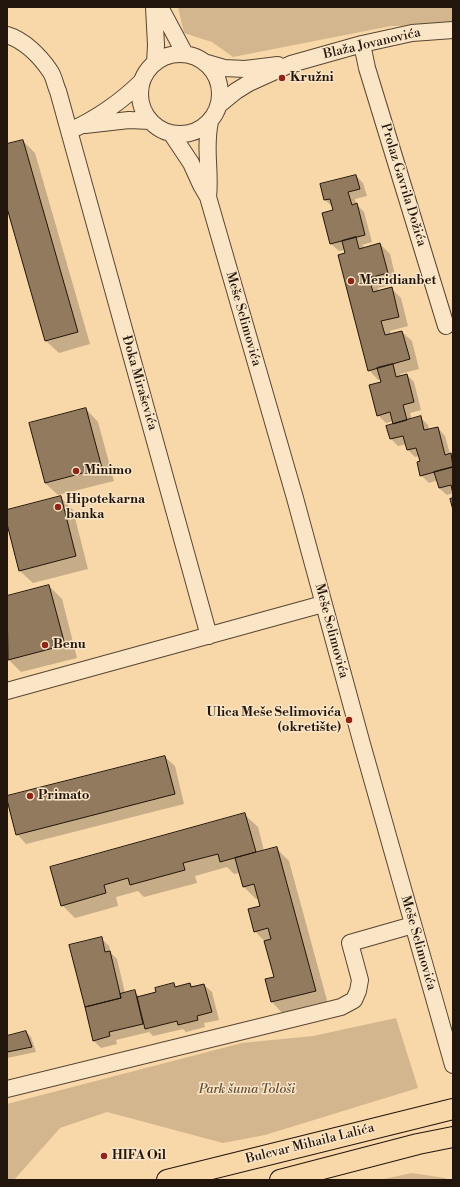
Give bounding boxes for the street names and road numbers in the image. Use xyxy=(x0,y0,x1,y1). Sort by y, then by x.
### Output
street label: Blaža Jovanovića xyxy=(322,25,422,63)
street label: Prolaz Gavrila Dožića xyxy=(377,122,429,248)
street label: Meše Selimovića xyxy=(222,270,264,368)
street label: Đoka Miraševića xyxy=(118,334,160,432)
street label: Meše Selimovića xyxy=(311,582,351,680)
street label: Meše Selimovića xyxy=(397,894,439,992)
street label: Bulevar Mihaila Lalića xyxy=(244,1120,376,1168)

